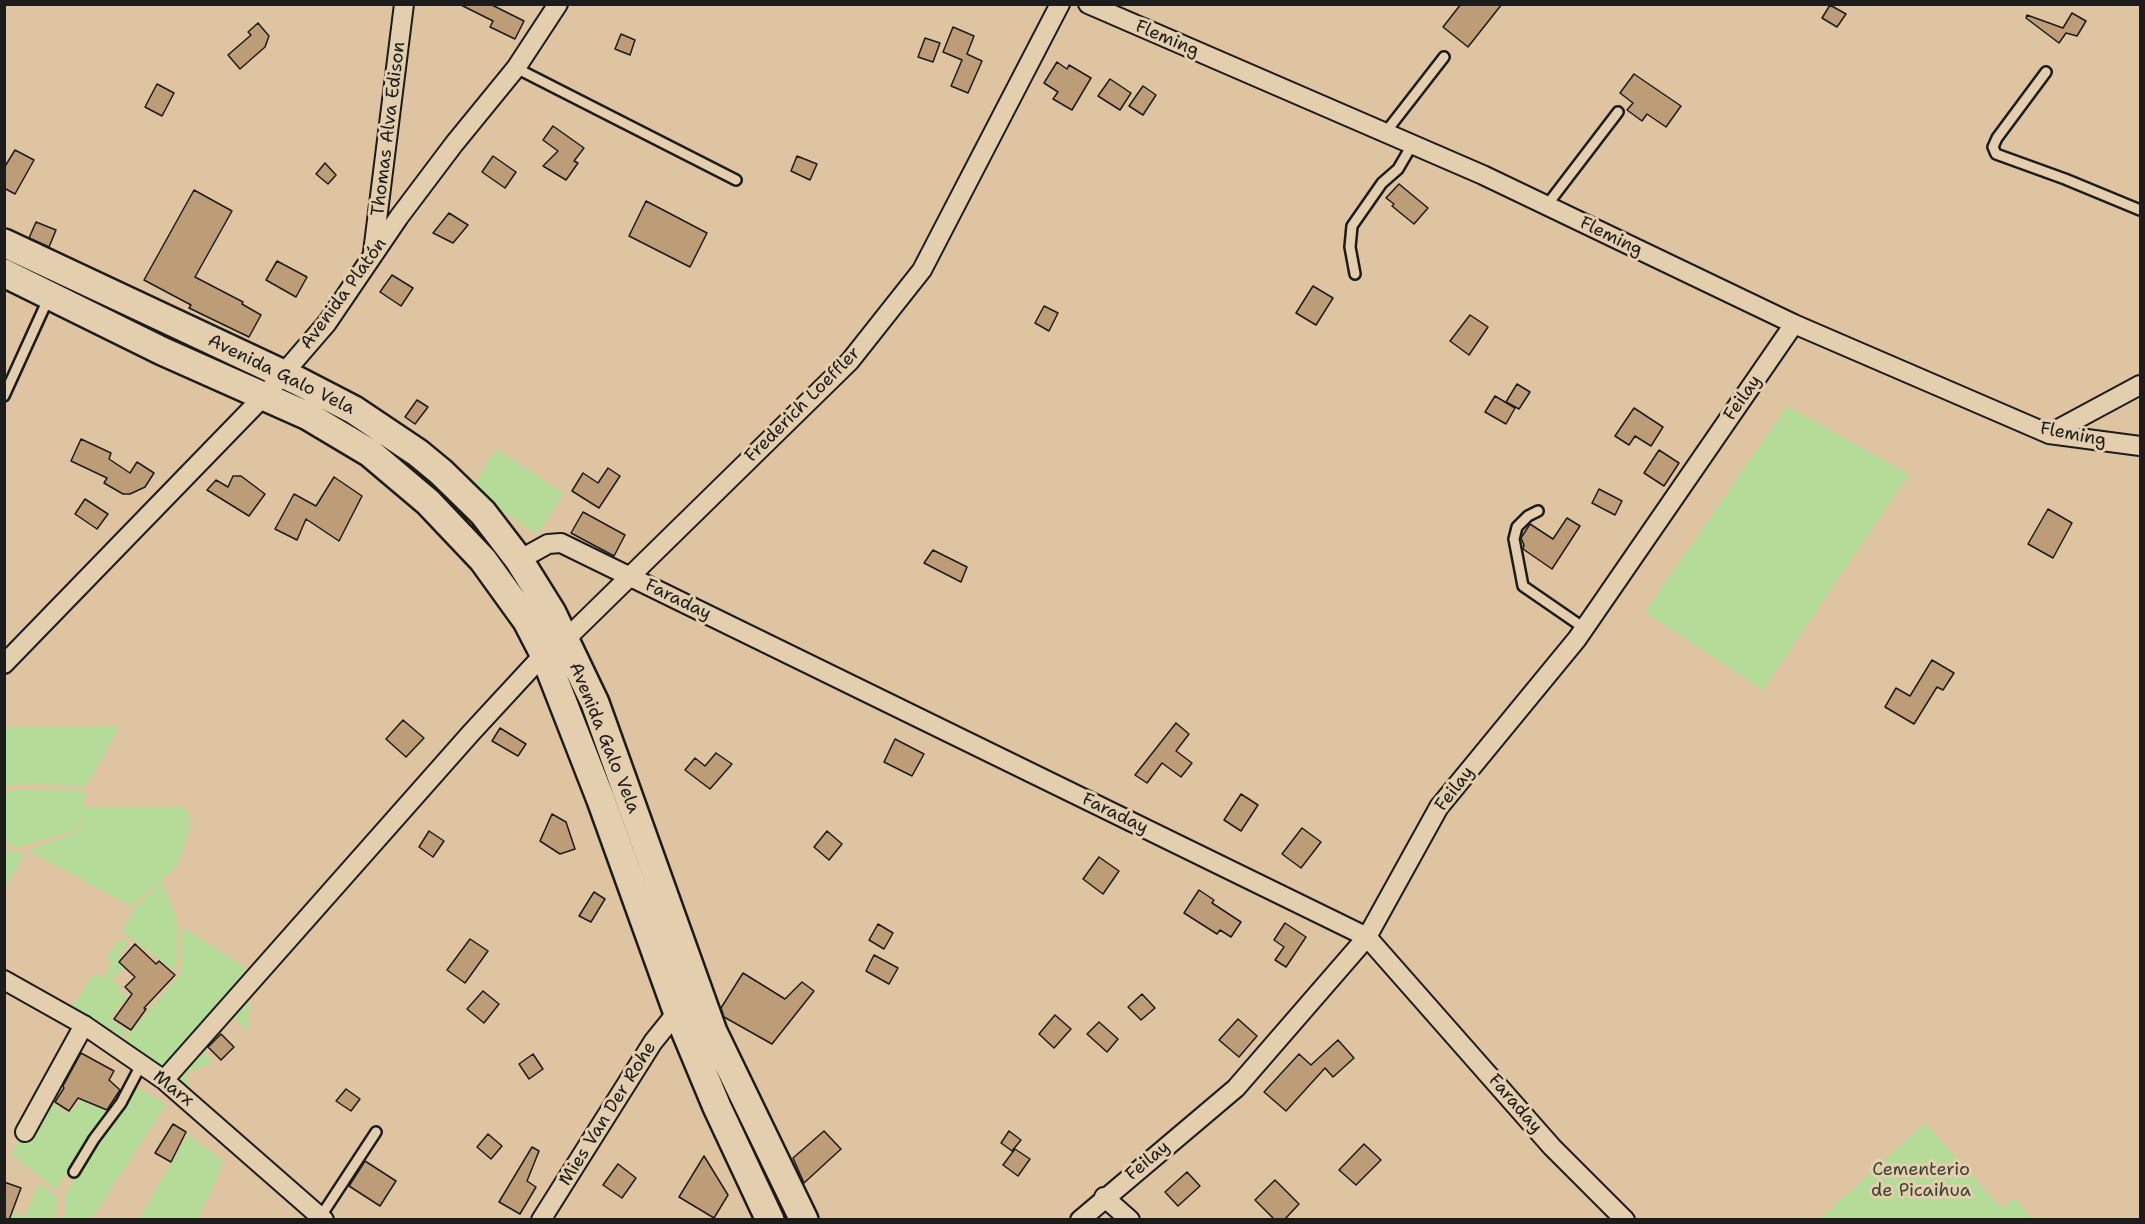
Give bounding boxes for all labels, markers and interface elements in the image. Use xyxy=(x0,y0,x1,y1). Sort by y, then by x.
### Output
street label: Fleming xyxy=(1132,16,1202,62)
street label: Thomas Alva Edison xyxy=(368,40,410,218)
street label: Fleming xyxy=(1576,213,1646,261)
street label: Avenida Platón xyxy=(296,234,392,354)
street label: Avenida Galo Vela xyxy=(204,330,358,420)
street label: Frederich Loeffler xyxy=(741,343,865,467)
street label: Feilay xyxy=(1720,371,1766,425)
street label: Fleming xyxy=(2038,418,2108,452)
street label: Faraday xyxy=(641,575,715,625)
street label: Avenida Galo Vela xyxy=(564,659,644,817)
street label: Feilay xyxy=(1431,762,1479,816)
street label: Faraday xyxy=(1078,789,1152,839)
street label: Mies Van Der Rohe xyxy=(555,1038,661,1190)
street label: Marx xyxy=(148,1066,198,1112)
street label: Faraday xyxy=(1484,1070,1546,1138)
street label: Feilay xyxy=(1122,1136,1174,1186)
park label: Cementerio de Picaihua xyxy=(1871,1159,1971,1202)

